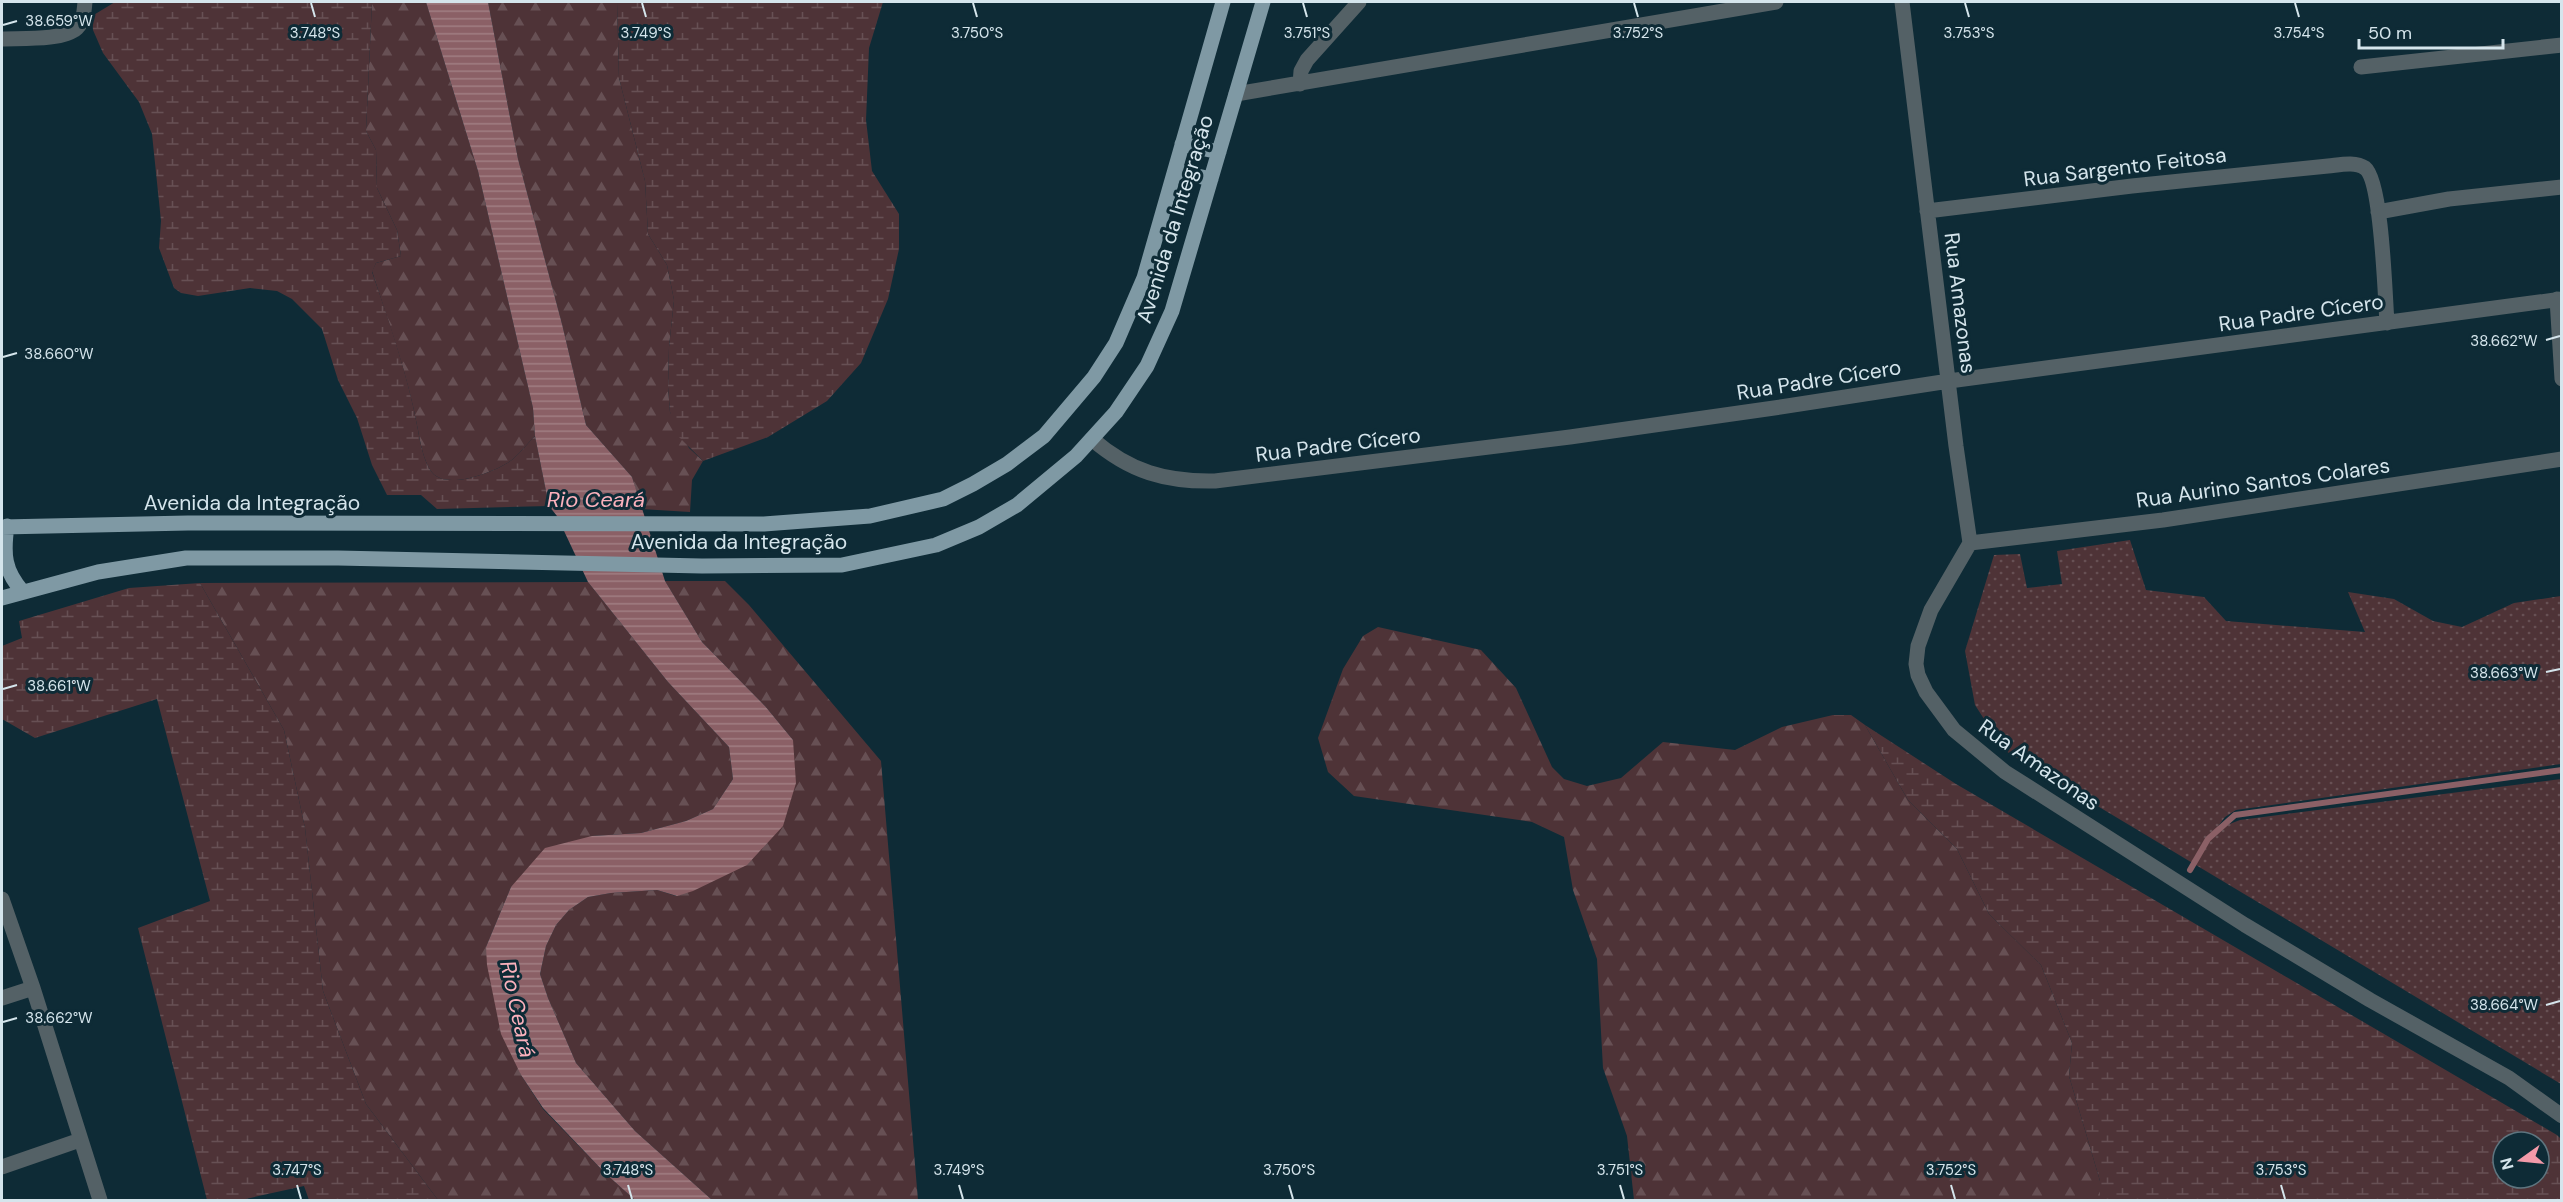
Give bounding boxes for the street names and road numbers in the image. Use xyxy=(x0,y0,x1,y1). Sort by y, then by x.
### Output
street label: Avenida da Integração xyxy=(1130,111,1220,327)
street label: Rua Sargento Feitosa xyxy=(2022,141,2228,193)
street label: Rua Amazonas xyxy=(1937,231,1983,375)
street label: Rua Padre Cícero xyxy=(2217,288,2385,338)
street label: Rua Padre Cícero xyxy=(1735,353,1903,407)
street label: Rua Padre Cícero xyxy=(1254,421,1422,469)
street label: Rua Aurino Santos Colares xyxy=(2134,451,2392,515)
street label: Avenida da Integração xyxy=(144,489,360,517)
street label: Avenida da Integração xyxy=(631,528,847,556)
street label: Rua Amazonas xyxy=(1973,713,2105,817)

